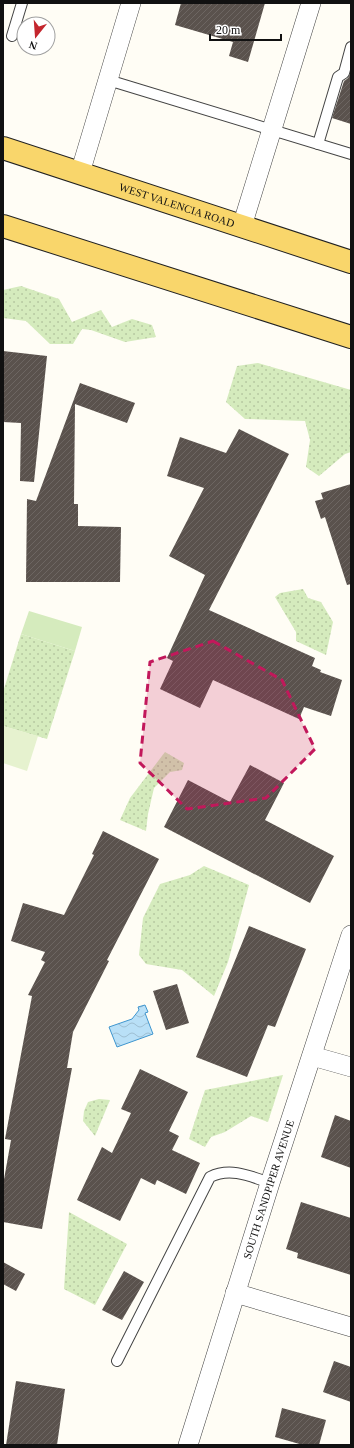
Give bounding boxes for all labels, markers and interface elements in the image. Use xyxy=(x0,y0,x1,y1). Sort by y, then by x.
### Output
north arrow xyxy=(16,16,56,56)
scale bar xyxy=(210,16,281,42)
text: 20 m xyxy=(216,23,241,37)
text: N xyxy=(27,39,39,52)
street label: WEST VALENCIA ROAD xyxy=(118,181,236,229)
street label: SOUTH SANDPIPER AVENUE xyxy=(241,1118,296,1260)

